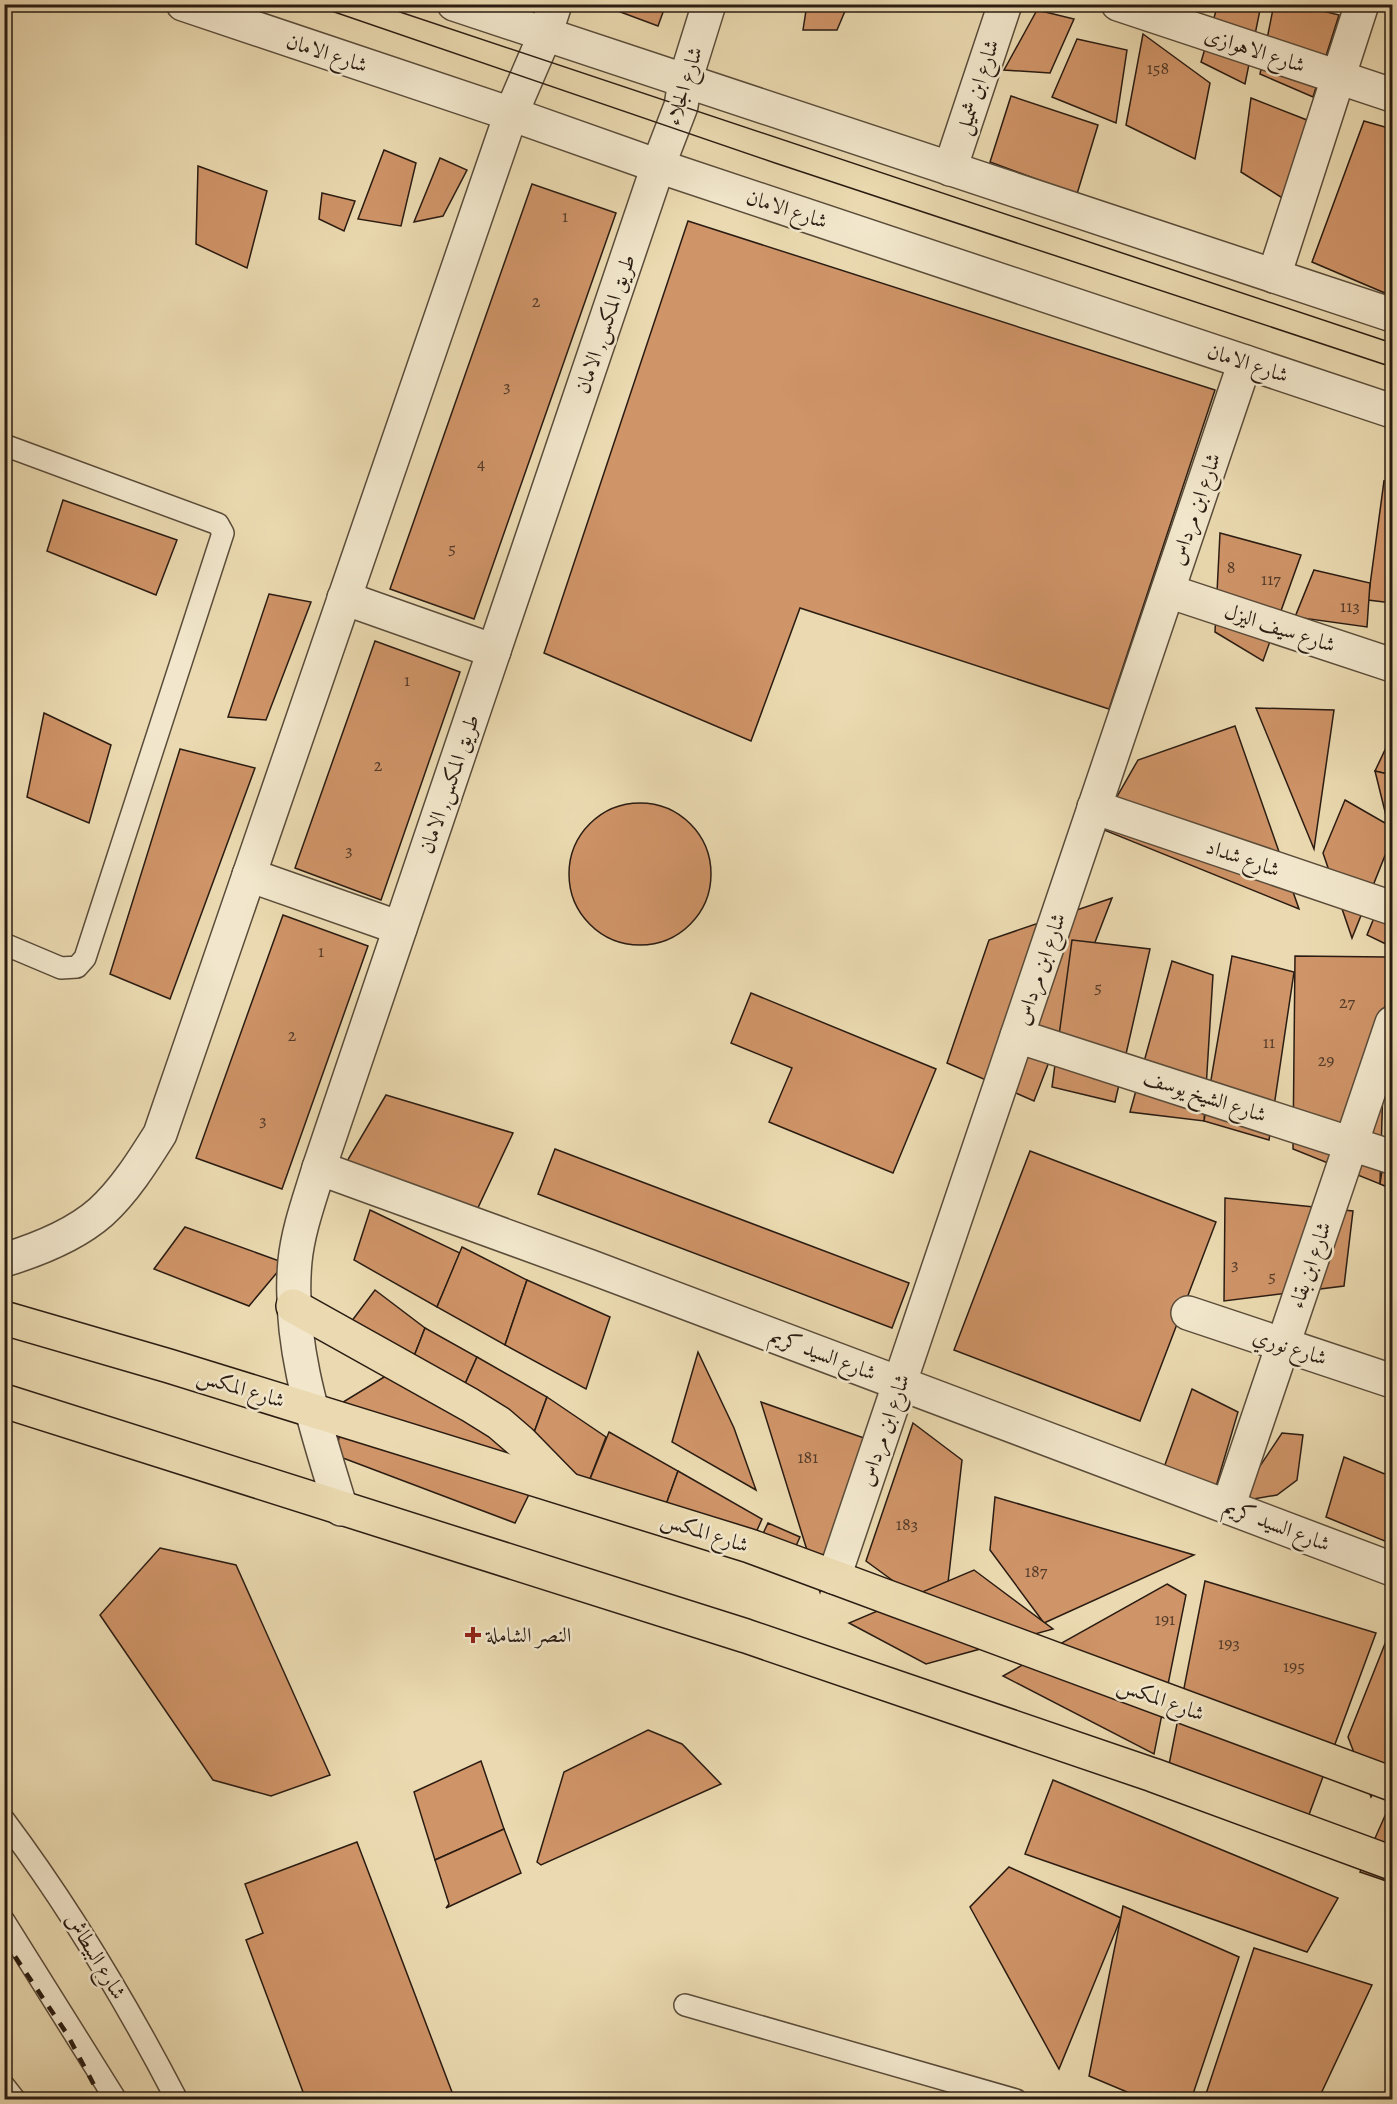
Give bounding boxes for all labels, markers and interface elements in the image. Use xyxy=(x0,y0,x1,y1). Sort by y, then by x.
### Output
street label: شارع الاهوازى xyxy=(1200,21,1309,83)
street label: شارع الامان xyxy=(282,27,371,83)
street label: شارع ابن شميل xyxy=(948,36,1009,139)
street label: شارع الجلاء xyxy=(659,43,713,130)
house number: 158 xyxy=(1147,56,1169,80)
street label: شارع الامان xyxy=(742,183,831,239)
house number: 1 xyxy=(562,204,568,228)
street label: طريق المكس, الامان xyxy=(568,251,642,397)
house number: 2 xyxy=(532,289,541,313)
street label: شارع الامان xyxy=(1203,337,1292,393)
house number: 3 xyxy=(503,374,511,398)
street label: شارع ابن مرداس xyxy=(1163,449,1231,570)
house number: 4 xyxy=(477,451,485,475)
house number: 5 xyxy=(448,536,456,560)
house number: 8 xyxy=(1227,555,1235,579)
house number: 117 xyxy=(1261,567,1281,591)
house number: 113 xyxy=(1340,594,1360,618)
street label: شارع سيف اليزل xyxy=(1220,597,1339,663)
house number: 1 xyxy=(404,668,410,692)
street label: طريق المكس, الامان xyxy=(412,711,486,857)
house number: 2 xyxy=(374,753,383,777)
street label: شارع شداد xyxy=(1201,832,1284,887)
house number: 3 xyxy=(345,838,353,862)
street label: شارع ابن مرداس xyxy=(1008,909,1076,1030)
house number: 1 xyxy=(318,939,324,963)
house number: 5 xyxy=(1094,975,1102,999)
house number: 27 xyxy=(1339,990,1355,1014)
house number: 2 xyxy=(288,1023,297,1047)
house number: 11 xyxy=(1263,1030,1275,1054)
house number: 29 xyxy=(1318,1048,1334,1072)
street label: شارع الشيخ يوسف xyxy=(1138,1063,1270,1134)
house number: 3 xyxy=(259,1108,267,1132)
street label: شارع ابن بقاء xyxy=(1282,1218,1342,1313)
house number: 3 xyxy=(1231,1252,1239,1276)
house number: 5 xyxy=(1268,1264,1276,1288)
street label: شارع السيد كريم xyxy=(764,1321,880,1391)
street label: شارع نوري xyxy=(1248,1322,1331,1376)
street label: شارع المكس xyxy=(192,1361,288,1418)
street label: شارع ابن مرداس xyxy=(852,1370,920,1491)
house number: 181 xyxy=(797,1445,819,1469)
street label: شارع السيد كريم xyxy=(1218,1492,1334,1562)
street label: شارع المكس xyxy=(656,1505,752,1563)
house number: 183 xyxy=(896,1512,918,1536)
house number: 187 xyxy=(1025,1559,1048,1583)
house number: 191 xyxy=(1155,1607,1175,1631)
place label: النصر الشاملة xyxy=(485,1621,571,1649)
marker: النصر الشاملة xyxy=(464,1626,482,1644)
house number: 193 xyxy=(1218,1631,1240,1655)
house number: 195 xyxy=(1283,1654,1305,1678)
street label: شارع المكس xyxy=(1112,1670,1208,1731)
street label: شارع البيطاش xyxy=(56,1908,133,2007)

